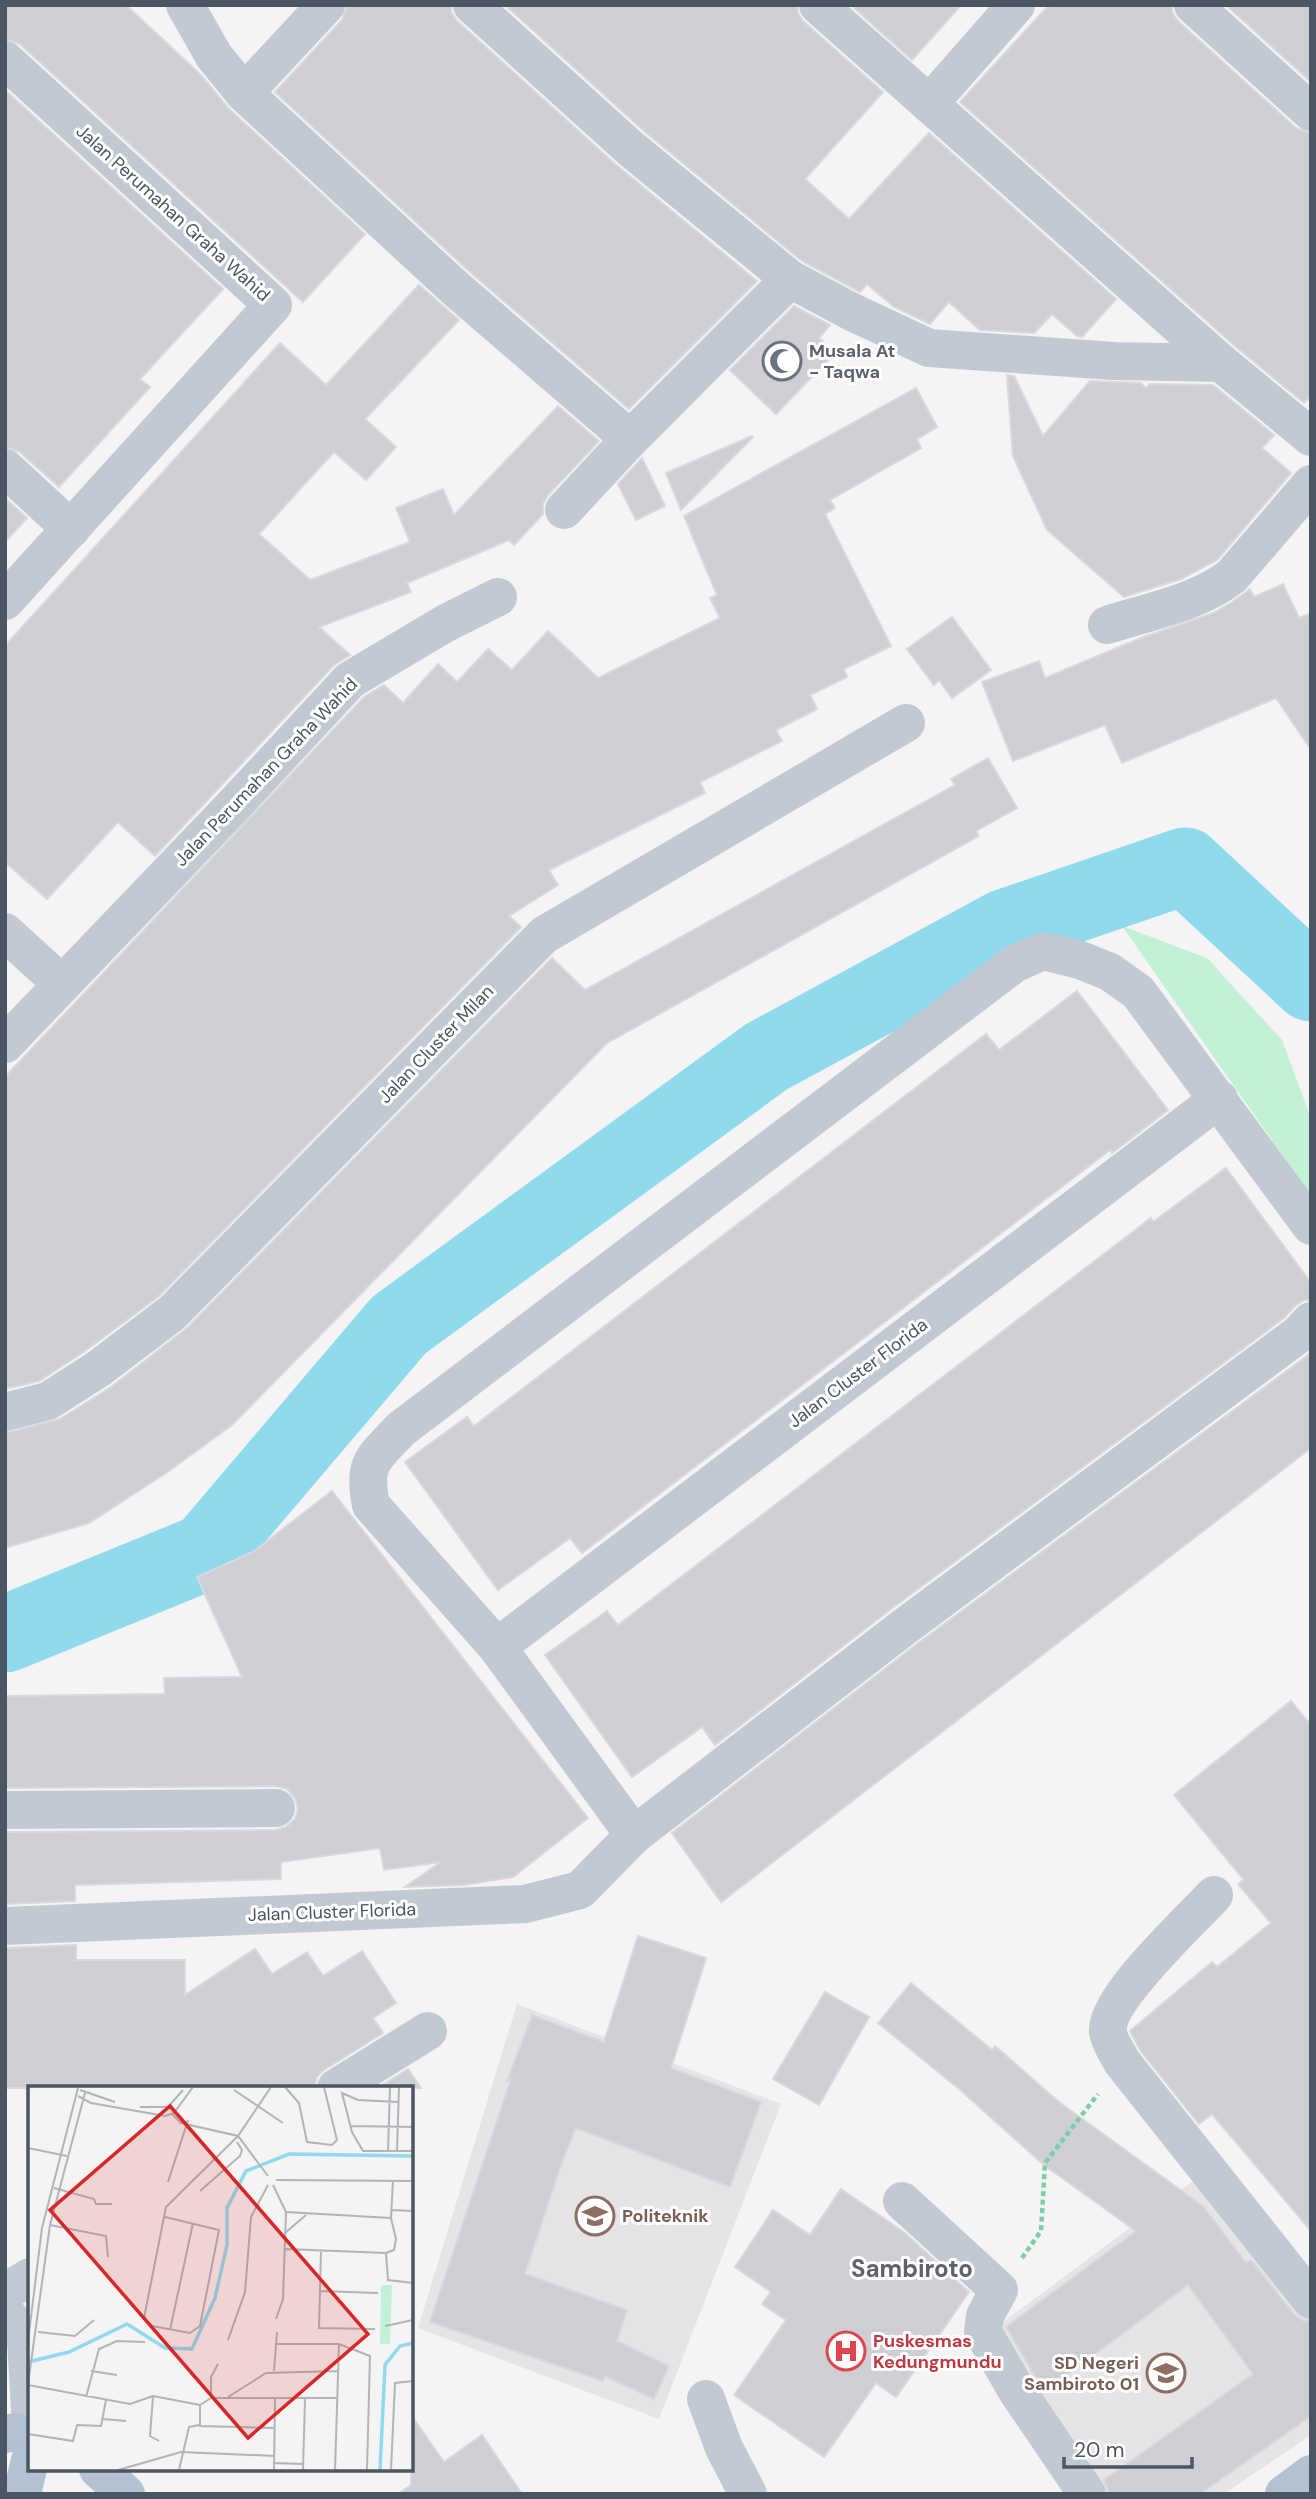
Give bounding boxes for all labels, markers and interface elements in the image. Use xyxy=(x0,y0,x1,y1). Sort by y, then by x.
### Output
street label: Jalan Perumahan Graha Wahid xyxy=(71,119,275,307)
place label: Musala At - Taqwa xyxy=(809,339,895,384)
mosque icon: Musala At - Taqwa xyxy=(761,340,803,382)
street label: Jalan Perumahan Graha Wahid xyxy=(169,673,363,871)
street label: Jalan Cluster Milan xyxy=(373,980,499,1108)
street label: Jalan Cluster Florida xyxy=(784,1313,932,1433)
street label: Jalan Cluster Florida xyxy=(247,1897,417,1927)
inset map xyxy=(28,2086,413,2471)
school or university icon: Politeknik xyxy=(574,2195,616,2237)
place label: Politeknik xyxy=(622,2204,709,2228)
district label: Sambiroto xyxy=(851,2253,973,2284)
place label: Puskesmas Kedungmundu xyxy=(873,2329,1002,2374)
hospital icon: Puskesmas Kedungmundu xyxy=(825,2330,867,2372)
place label: SD Negeri Sambiroto 01 xyxy=(1024,2351,1139,2396)
school or university icon: SD Negeri Sambiroto 01 xyxy=(1145,2352,1187,2394)
scale bar xyxy=(1064,2426,1192,2470)
text: 20 m xyxy=(1074,2436,1125,2464)

